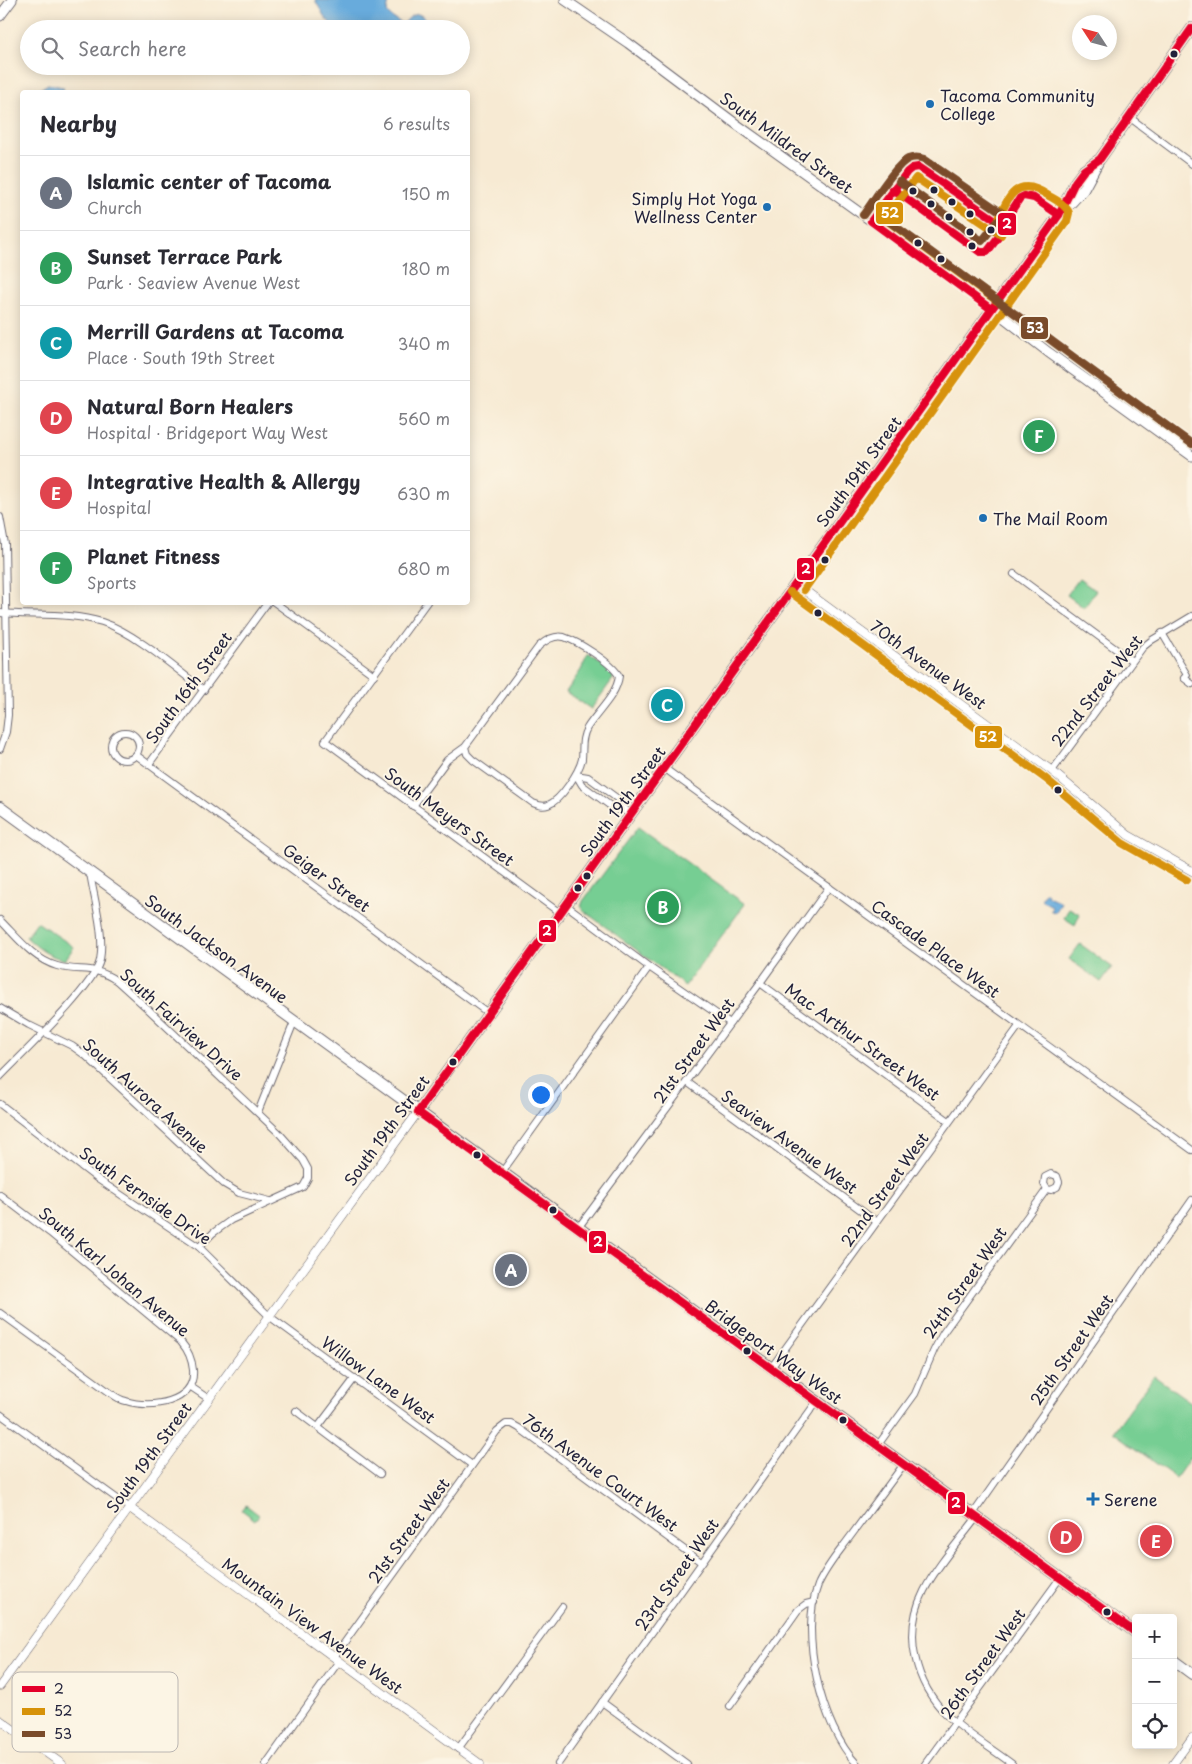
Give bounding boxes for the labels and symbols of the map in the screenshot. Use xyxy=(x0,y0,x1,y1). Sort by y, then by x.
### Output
north arrow xyxy=(1072,15,1117,60)
unlabelled marker xyxy=(1169,49,1179,59)
place label: Tacoma Community College xyxy=(940,83,1095,125)
street label: South Mildred Street xyxy=(716,86,859,199)
marker: Tacoma Community College xyxy=(924,98,936,110)
unlabelled marker xyxy=(929,185,939,195)
place label: Simply Hot Yoga Wellness Center xyxy=(631,186,758,228)
unlabelled marker xyxy=(908,186,918,196)
unlabelled marker xyxy=(947,197,957,207)
unlabelled marker xyxy=(926,199,936,209)
marker: Simply Hot Yoga Wellness Center xyxy=(761,201,773,213)
line badge: 52 xyxy=(875,201,904,225)
text: 52 xyxy=(881,202,899,223)
unlabelled marker xyxy=(965,209,975,219)
unlabelled marker xyxy=(944,212,954,222)
line badge: 2 xyxy=(997,212,1017,236)
text: 2 xyxy=(1002,213,1012,234)
unlabelled marker xyxy=(986,225,996,235)
unlabelled marker xyxy=(965,227,975,237)
unlabelled marker xyxy=(913,238,923,248)
unlabelled marker xyxy=(967,241,977,251)
unlabelled marker xyxy=(936,254,946,264)
line badge: 53 xyxy=(1020,316,1049,340)
text: 53 xyxy=(1026,317,1044,338)
street label: South 19th Street xyxy=(810,411,906,531)
pin: F xyxy=(1023,417,1055,455)
place label: The Mail Room xyxy=(993,506,1108,530)
marker: The Mail Room xyxy=(977,512,989,524)
unlabelled marker xyxy=(820,555,830,565)
line badge: 2 xyxy=(796,557,815,581)
text: 2 xyxy=(801,558,811,579)
unlabelled marker xyxy=(813,608,823,618)
street label: 70th Avenue West xyxy=(866,614,992,714)
street label: South 16th Street xyxy=(139,626,237,748)
street label: 22nd Street West xyxy=(1045,629,1147,751)
pin: C xyxy=(651,686,683,724)
line badge: 52 xyxy=(974,725,1003,749)
text: 52 xyxy=(979,726,997,747)
street label: South 19th Street xyxy=(574,741,670,861)
street label: South Meyers Street xyxy=(380,761,520,872)
unlabelled marker xyxy=(1053,785,1063,795)
street label: Geiger Street xyxy=(278,837,376,917)
unlabelled marker xyxy=(582,871,592,881)
unlabelled marker xyxy=(573,883,583,893)
street label: South Jackson Avenue xyxy=(141,888,294,1008)
pin: B xyxy=(647,888,679,926)
street label: Cascade Place West xyxy=(867,893,1005,1003)
line badge: 2 xyxy=(538,919,557,943)
text: 2 xyxy=(542,920,552,941)
street label: South Fairview Drive xyxy=(115,962,249,1086)
street label: Mac Arthur Street West xyxy=(781,977,945,1105)
street label: 21st Street West xyxy=(647,992,739,1108)
street label: South Aurora Avenue xyxy=(78,1032,214,1158)
unlabelled marker xyxy=(448,1057,458,1067)
street label: South 19th Street xyxy=(338,1070,434,1190)
your location xyxy=(528,1082,554,1108)
street label: Seaview Avenue West xyxy=(717,1083,863,1199)
street label: 22nd Street West xyxy=(834,1127,934,1251)
street label: South Fernside Drive xyxy=(75,1140,217,1250)
unlabelled marker xyxy=(472,1150,482,1160)
street label: South Karl Johan Avenue xyxy=(34,1201,196,1342)
unlabelled marker xyxy=(548,1205,558,1215)
street label: 24th Street West xyxy=(917,1221,1011,1343)
line badge: 2 xyxy=(588,1230,607,1254)
text: 2 xyxy=(593,1231,603,1252)
pin: A xyxy=(495,1251,527,1289)
street label: 25th Street West xyxy=(1024,1289,1118,1409)
street label: Bridgeport Way West xyxy=(701,1293,847,1409)
street label: Willow Lane West xyxy=(317,1329,441,1429)
unlabelled marker xyxy=(742,1346,752,1356)
street label: South 19th Street xyxy=(100,1397,196,1517)
street label: 76th Avenue Court West xyxy=(518,1407,684,1537)
unlabelled marker xyxy=(838,1415,848,1425)
street label: 21st Street West xyxy=(362,1472,454,1588)
place label: Serene xyxy=(1104,1487,1158,1511)
line badge: 2 xyxy=(947,1491,966,1515)
text: 2 xyxy=(951,1492,961,1513)
marker: Serene xyxy=(1086,1492,1100,1506)
street label: 23rd Street West xyxy=(628,1513,724,1635)
pin: D xyxy=(1050,1518,1082,1556)
pin: E xyxy=(1140,1522,1172,1560)
street label: Mountain View Avenue West xyxy=(218,1551,408,1699)
street label: 26th Street West xyxy=(934,1603,1030,1723)
unlabelled marker xyxy=(1102,1607,1112,1617)
legend xyxy=(12,1672,178,1752)
text: 2 xyxy=(54,1678,64,1699)
text: 52 xyxy=(54,1700,73,1721)
text: 53 xyxy=(54,1723,72,1744)

